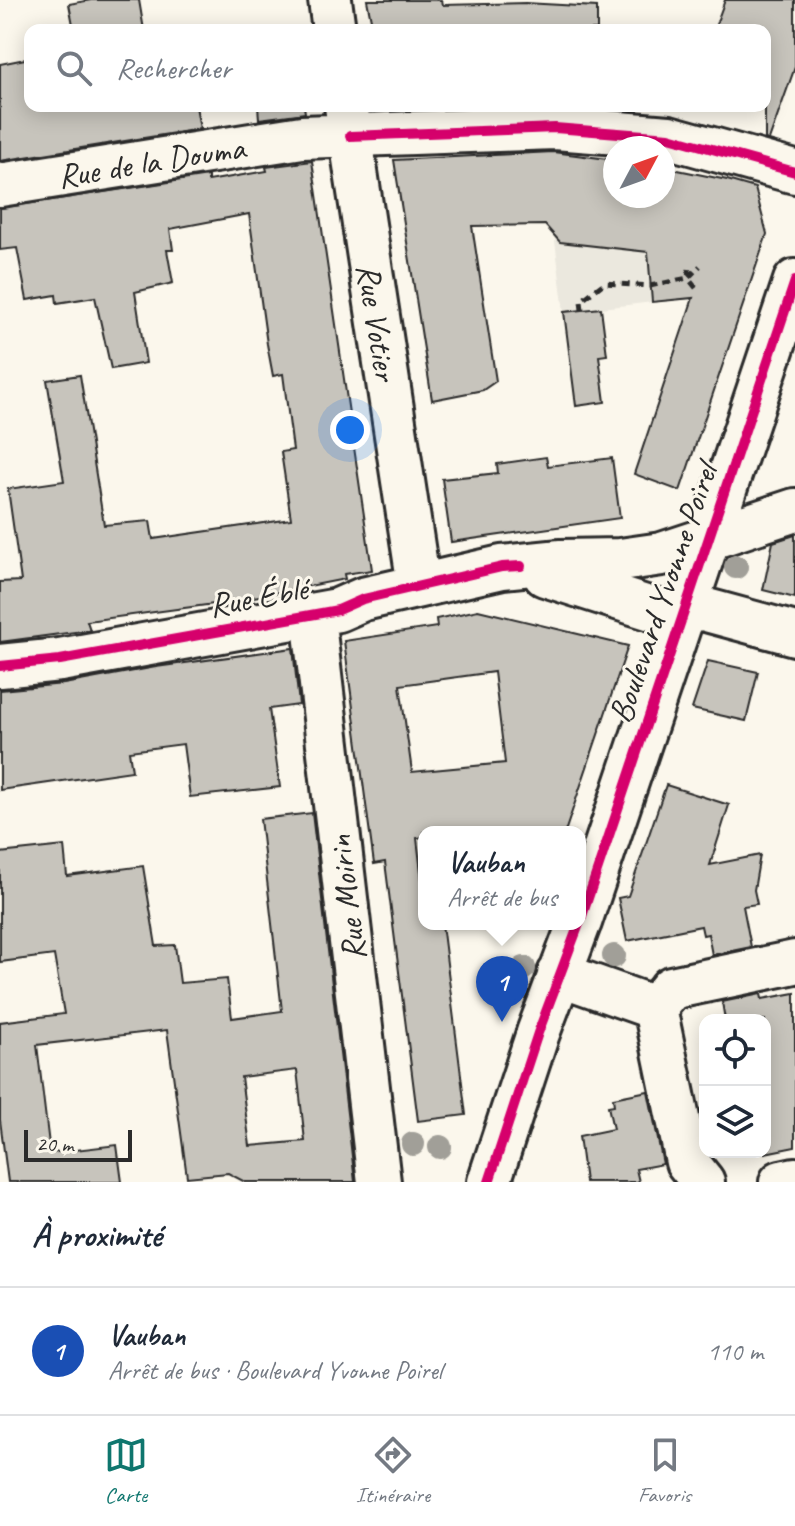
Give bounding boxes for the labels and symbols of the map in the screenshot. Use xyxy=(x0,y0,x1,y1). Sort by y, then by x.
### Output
street label: Rue de la Douma xyxy=(55,125,250,197)
north arrow xyxy=(603,136,675,208)
street label: Rue Votier xyxy=(347,261,408,386)
your location xyxy=(330,410,370,450)
street label: Boulevard Yvonne Poirel xyxy=(598,452,729,728)
street label: Rue Éblé xyxy=(205,566,316,626)
street label: Rue Moirin xyxy=(317,832,376,963)
pin: 1 xyxy=(476,956,528,1022)
scale bar xyxy=(24,1126,132,1162)

